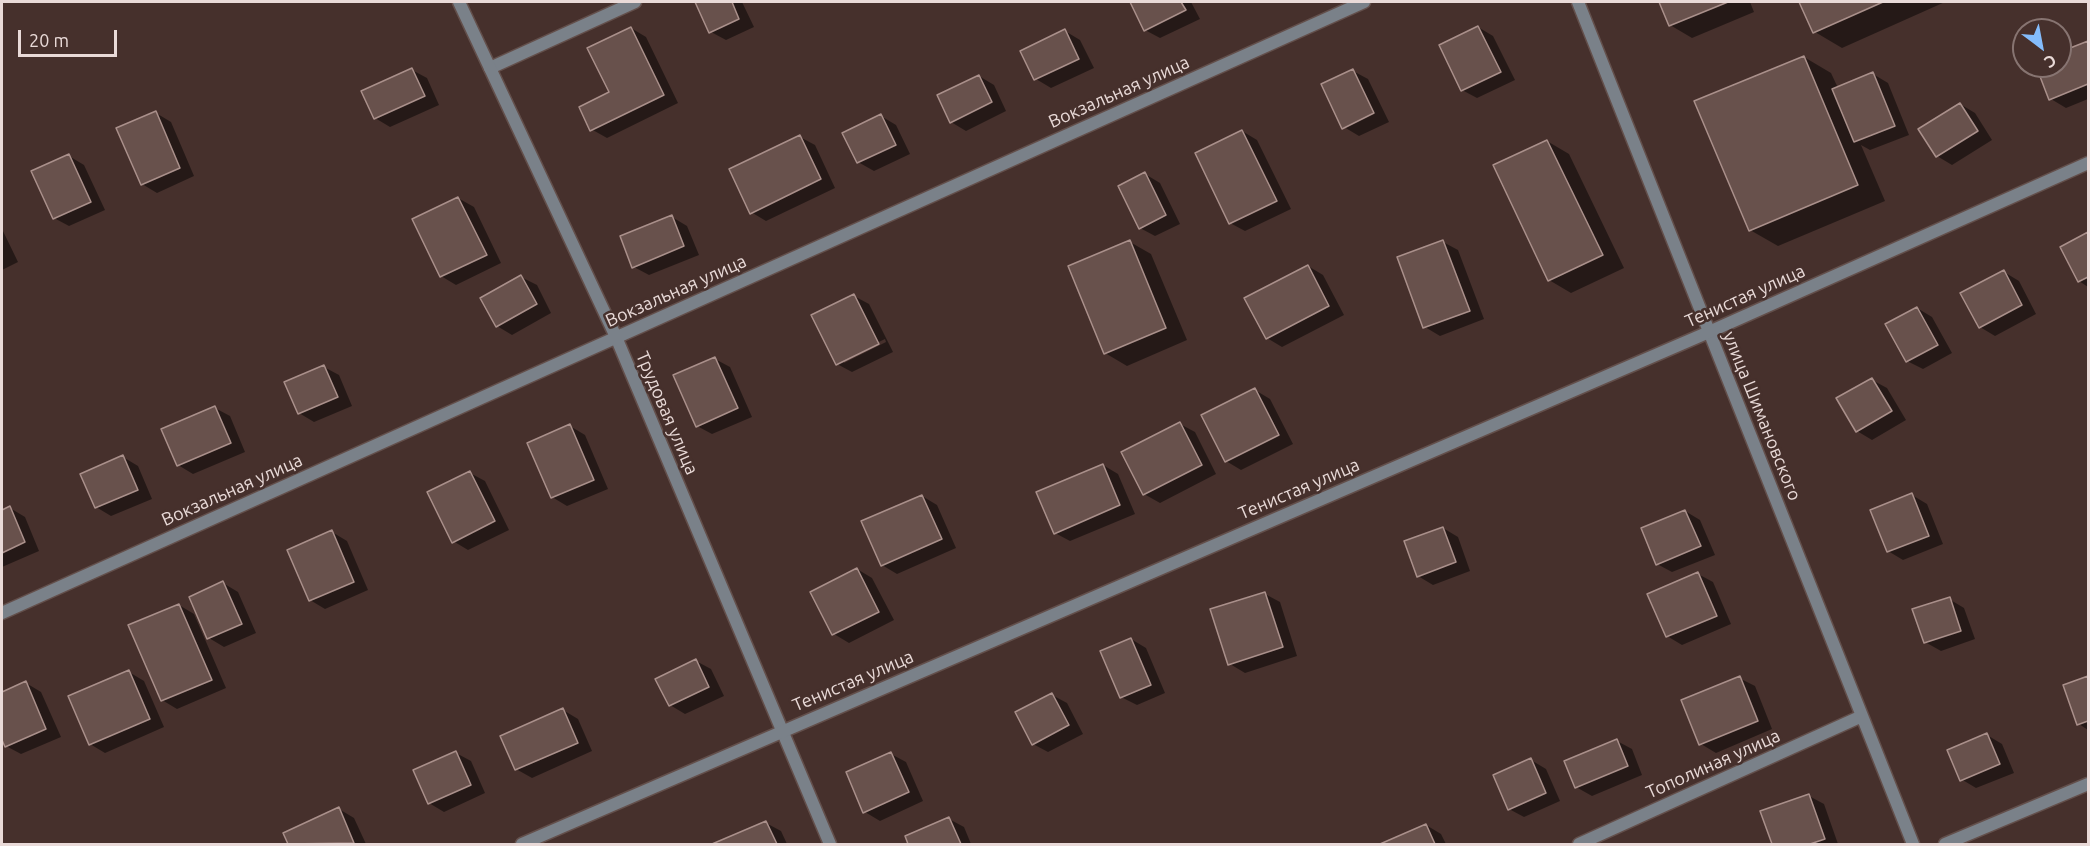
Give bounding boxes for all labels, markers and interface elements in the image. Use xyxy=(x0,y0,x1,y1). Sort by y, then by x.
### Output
scale bar xyxy=(21,18,120,56)
north arrow xyxy=(2012,18,2072,78)
text: 20 m xyxy=(29,30,69,50)
street label: Вокзальная улица xyxy=(1045,51,1193,133)
text: С xyxy=(2041,51,2060,72)
street label: Вокзальная улица xyxy=(602,250,750,332)
street label: Тенистая улица xyxy=(1682,260,1808,332)
street label: улица Шимановского xyxy=(1718,328,1806,504)
street label: Трудовая улица xyxy=(631,348,703,478)
street label: Вокзальная улица xyxy=(158,449,306,531)
street label: Тенистая улица xyxy=(1235,454,1363,524)
street label: Тенистая улица xyxy=(789,646,917,716)
street label: Тополиная улица xyxy=(1643,725,1783,803)

